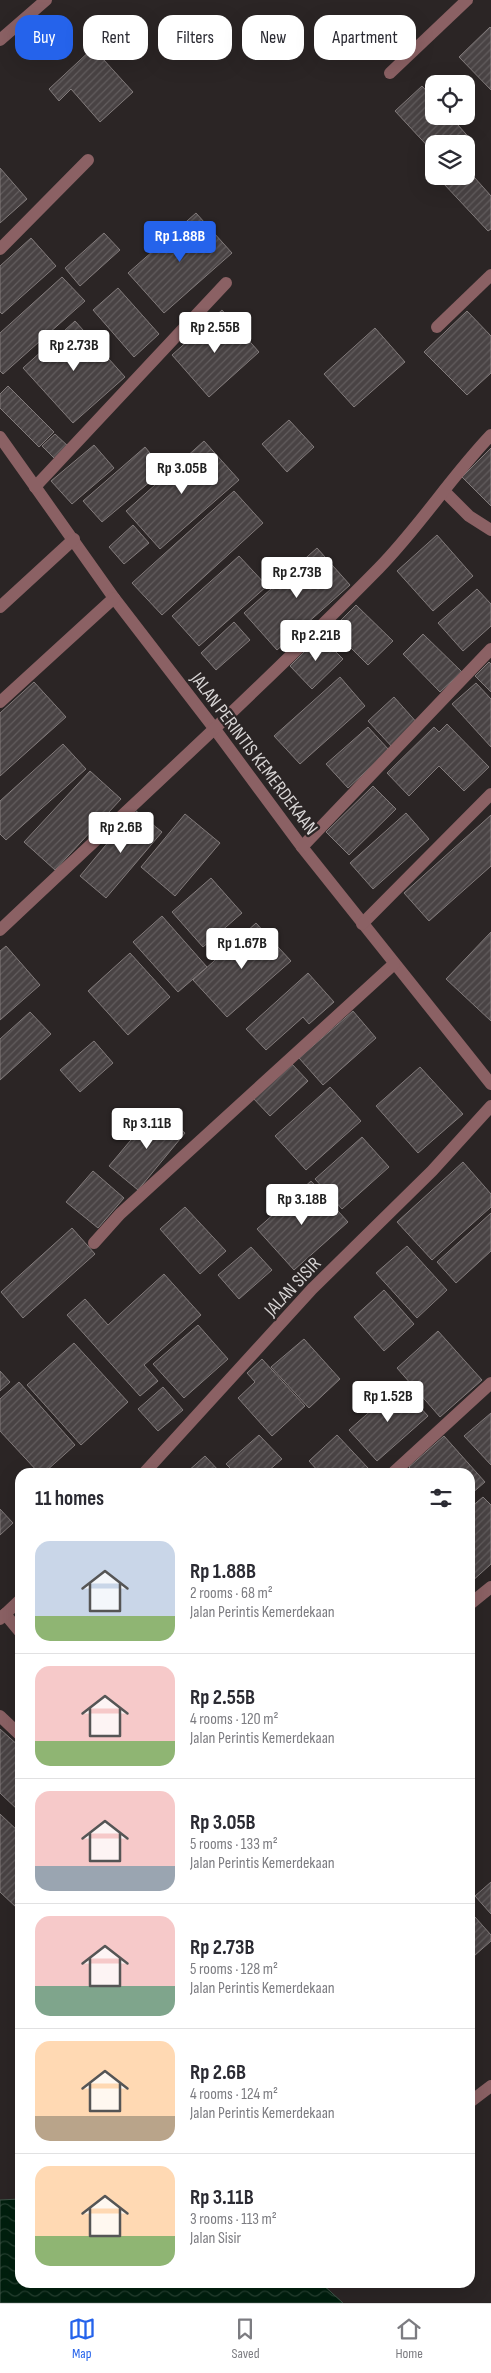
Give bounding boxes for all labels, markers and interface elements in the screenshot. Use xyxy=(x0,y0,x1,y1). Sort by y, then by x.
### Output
chip: Buy xyxy=(15,15,73,60)
chip: Rent xyxy=(83,15,148,60)
chip: Filters xyxy=(158,15,232,60)
chip: New xyxy=(242,15,304,60)
chip: Apartment xyxy=(314,15,416,60)
map controls xyxy=(425,75,475,185)
button: locate xyxy=(425,75,475,125)
button: layers xyxy=(425,135,475,185)
pin: Rp 1.88B xyxy=(128,220,232,263)
text: Rp 1.88B xyxy=(155,227,205,246)
pin: Rp 2.55B xyxy=(163,312,267,354)
text: Rp 2.55B xyxy=(190,318,240,337)
pin: Rp 2.73B xyxy=(22,330,126,372)
text: Rp 2.73B xyxy=(49,336,99,355)
pin: Rp 3.05B xyxy=(130,452,234,495)
text: Rp 3.05B xyxy=(157,459,207,478)
pin: Rp 2.73B xyxy=(245,556,349,599)
text: Rp 2.73B xyxy=(272,563,322,582)
pin: Rp 2.21B xyxy=(264,620,368,662)
text: Rp 2.21B xyxy=(291,626,341,645)
street label: JALAN PERINTIS KEMERDEKAAN xyxy=(185,667,322,840)
pin: Rp 2.6B xyxy=(75,812,167,854)
text: Rp 2.6B xyxy=(100,818,142,837)
pin: Rp 1.67B xyxy=(190,928,294,970)
text: Rp 1.67B xyxy=(217,934,267,953)
pin: Rp 3.11B xyxy=(95,1108,199,1150)
text: Rp 3.11B xyxy=(123,1114,171,1133)
pin: Rp 3.18B xyxy=(250,1184,354,1226)
text: Rp 3.18B xyxy=(277,1190,327,1209)
street label: JALAN SISIR xyxy=(259,1252,326,1322)
pin: Rp 1.52B xyxy=(336,1380,440,1423)
text: Rp 1.52B xyxy=(363,1387,413,1406)
icon: filters xyxy=(427,1484,455,1512)
text: 11 homes xyxy=(35,1486,104,1511)
text: Rp 1.88B xyxy=(190,1559,256,1584)
icon: home xyxy=(75,1561,135,1621)
text: 2 rooms · 68 m² xyxy=(190,1584,273,1603)
text: Jalan Perintis Kemerdekaan xyxy=(190,1603,335,1622)
text: Rp 2.55B xyxy=(190,1685,255,1710)
icon: home xyxy=(75,1686,135,1746)
text: 4 rooms · 120 m² xyxy=(190,1710,278,1729)
text: Jalan Perintis Kemerdekaan xyxy=(190,1729,335,1748)
text: Rp 3.05B xyxy=(190,1810,256,1835)
icon: home xyxy=(75,1811,135,1871)
text: 5 rooms · 133 m² xyxy=(190,1835,278,1854)
text: Jalan Perintis Kemerdekaan xyxy=(190,1854,335,1873)
text: Rp 2.73B xyxy=(190,1935,254,1960)
icon: home xyxy=(75,1936,135,1996)
text: 5 rooms · 128 m² xyxy=(190,1960,278,1979)
text: Jalan Perintis Kemerdekaan xyxy=(190,1979,335,1998)
text: Rp 2.6B xyxy=(190,2060,246,2085)
icon: home xyxy=(75,2061,135,2121)
text: 4 rooms · 124 m² xyxy=(190,2085,278,2104)
text: Jalan Perintis Kemerdekaan xyxy=(190,2104,335,2123)
text: Rp 3.11B xyxy=(190,2185,254,2210)
icon: home xyxy=(75,2186,135,2246)
text: 3 rooms · 113 m² xyxy=(190,2210,277,2229)
text: Jalan Sisir xyxy=(190,2229,241,2248)
tab: Map xyxy=(68,2315,96,2362)
tab: Saved xyxy=(231,2315,260,2362)
tab: Home xyxy=(395,2315,423,2362)

